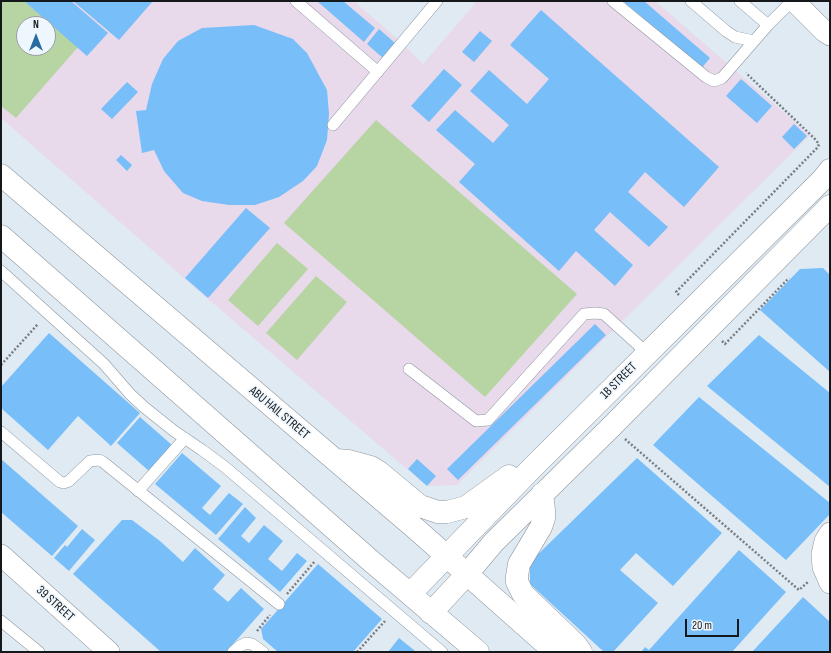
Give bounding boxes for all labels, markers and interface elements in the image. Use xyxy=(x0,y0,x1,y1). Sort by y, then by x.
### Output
north arrow xyxy=(16,16,56,56)
text: N xyxy=(33,18,39,31)
street label: 1B STREET xyxy=(597,359,641,403)
street label: ABU HAIL STREET xyxy=(246,383,312,443)
street label: 39 STREET xyxy=(33,583,77,625)
scale bar xyxy=(687,611,741,637)
text: 20 m xyxy=(692,618,712,633)

